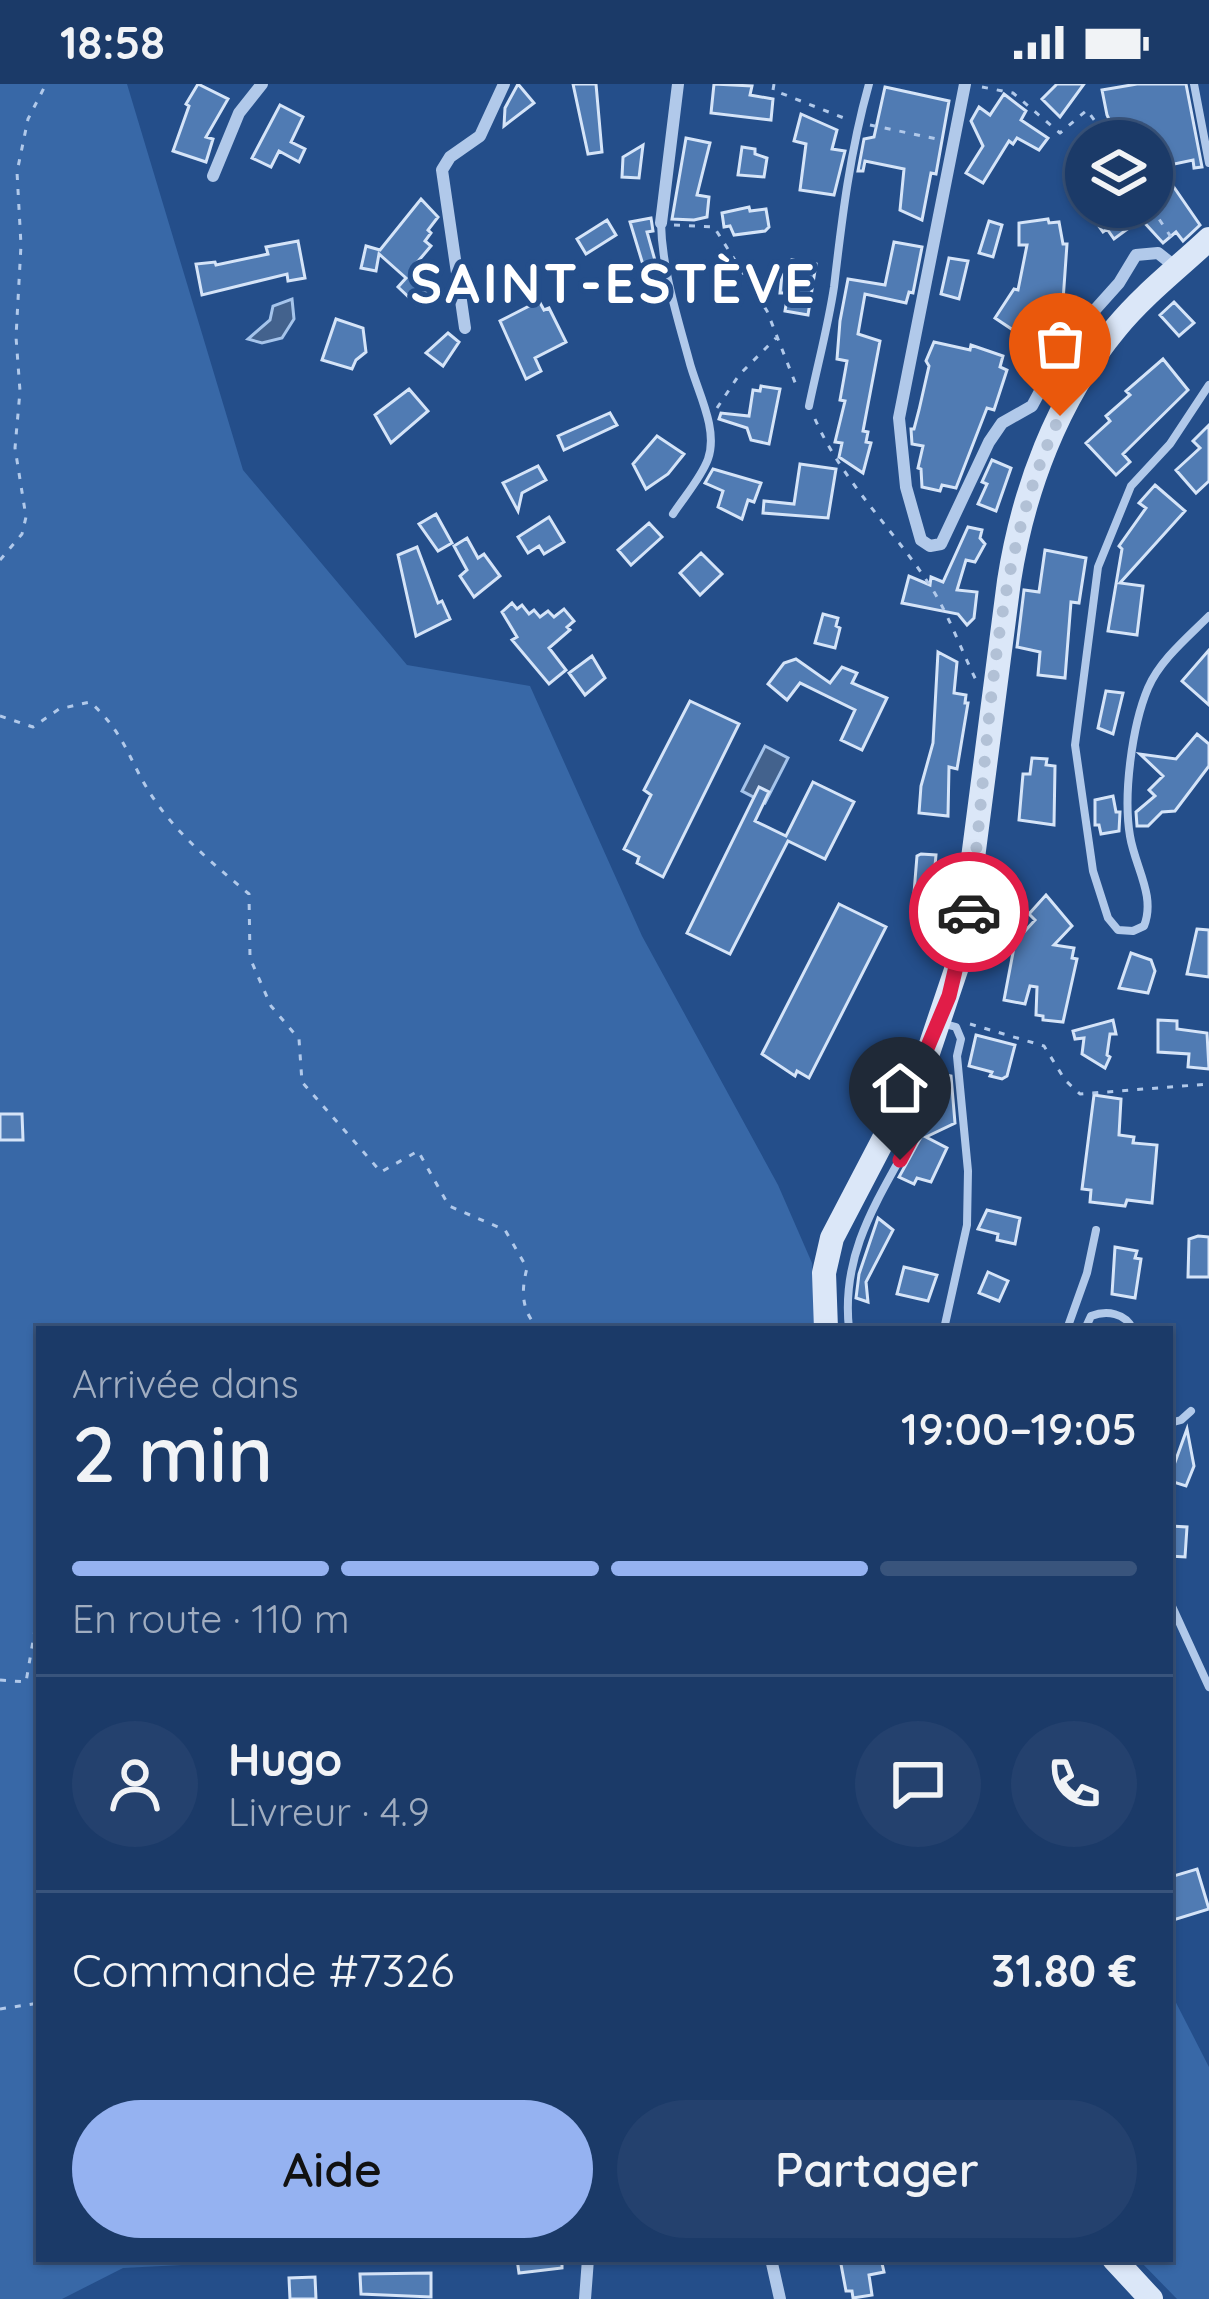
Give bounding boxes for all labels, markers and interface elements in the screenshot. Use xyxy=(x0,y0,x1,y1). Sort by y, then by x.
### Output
text: 18:58 xyxy=(60,14,165,70)
map controls xyxy=(1065,120,1173,228)
button: layers xyxy=(1065,120,1173,228)
district label: SAINT-ESTÈVE xyxy=(410,249,818,317)
pin xyxy=(1009,293,1111,416)
icon: bag xyxy=(1027,311,1093,377)
courier xyxy=(909,852,1029,972)
icon: car xyxy=(936,879,1002,945)
pin xyxy=(849,1037,951,1160)
icon: home xyxy=(867,1055,933,1121)
text: Arrivée dans xyxy=(72,1359,299,1408)
text: 19:00–19:05 xyxy=(901,1400,1137,1456)
text: 2 min xyxy=(72,1404,273,1502)
text: En route · 110 m xyxy=(72,1594,350,1643)
button: person xyxy=(72,1721,198,1847)
button: chat xyxy=(855,1721,981,1847)
button: phone xyxy=(1011,1721,1137,1847)
text: Hugo xyxy=(228,1731,342,1787)
text: Livreur · 4.9 xyxy=(228,1787,429,1836)
text: Commande #7326 xyxy=(72,1942,454,1998)
text: 31.80 € xyxy=(991,1942,1137,1998)
button: Aide xyxy=(72,2100,593,2238)
button: Partager xyxy=(617,2100,1137,2238)

